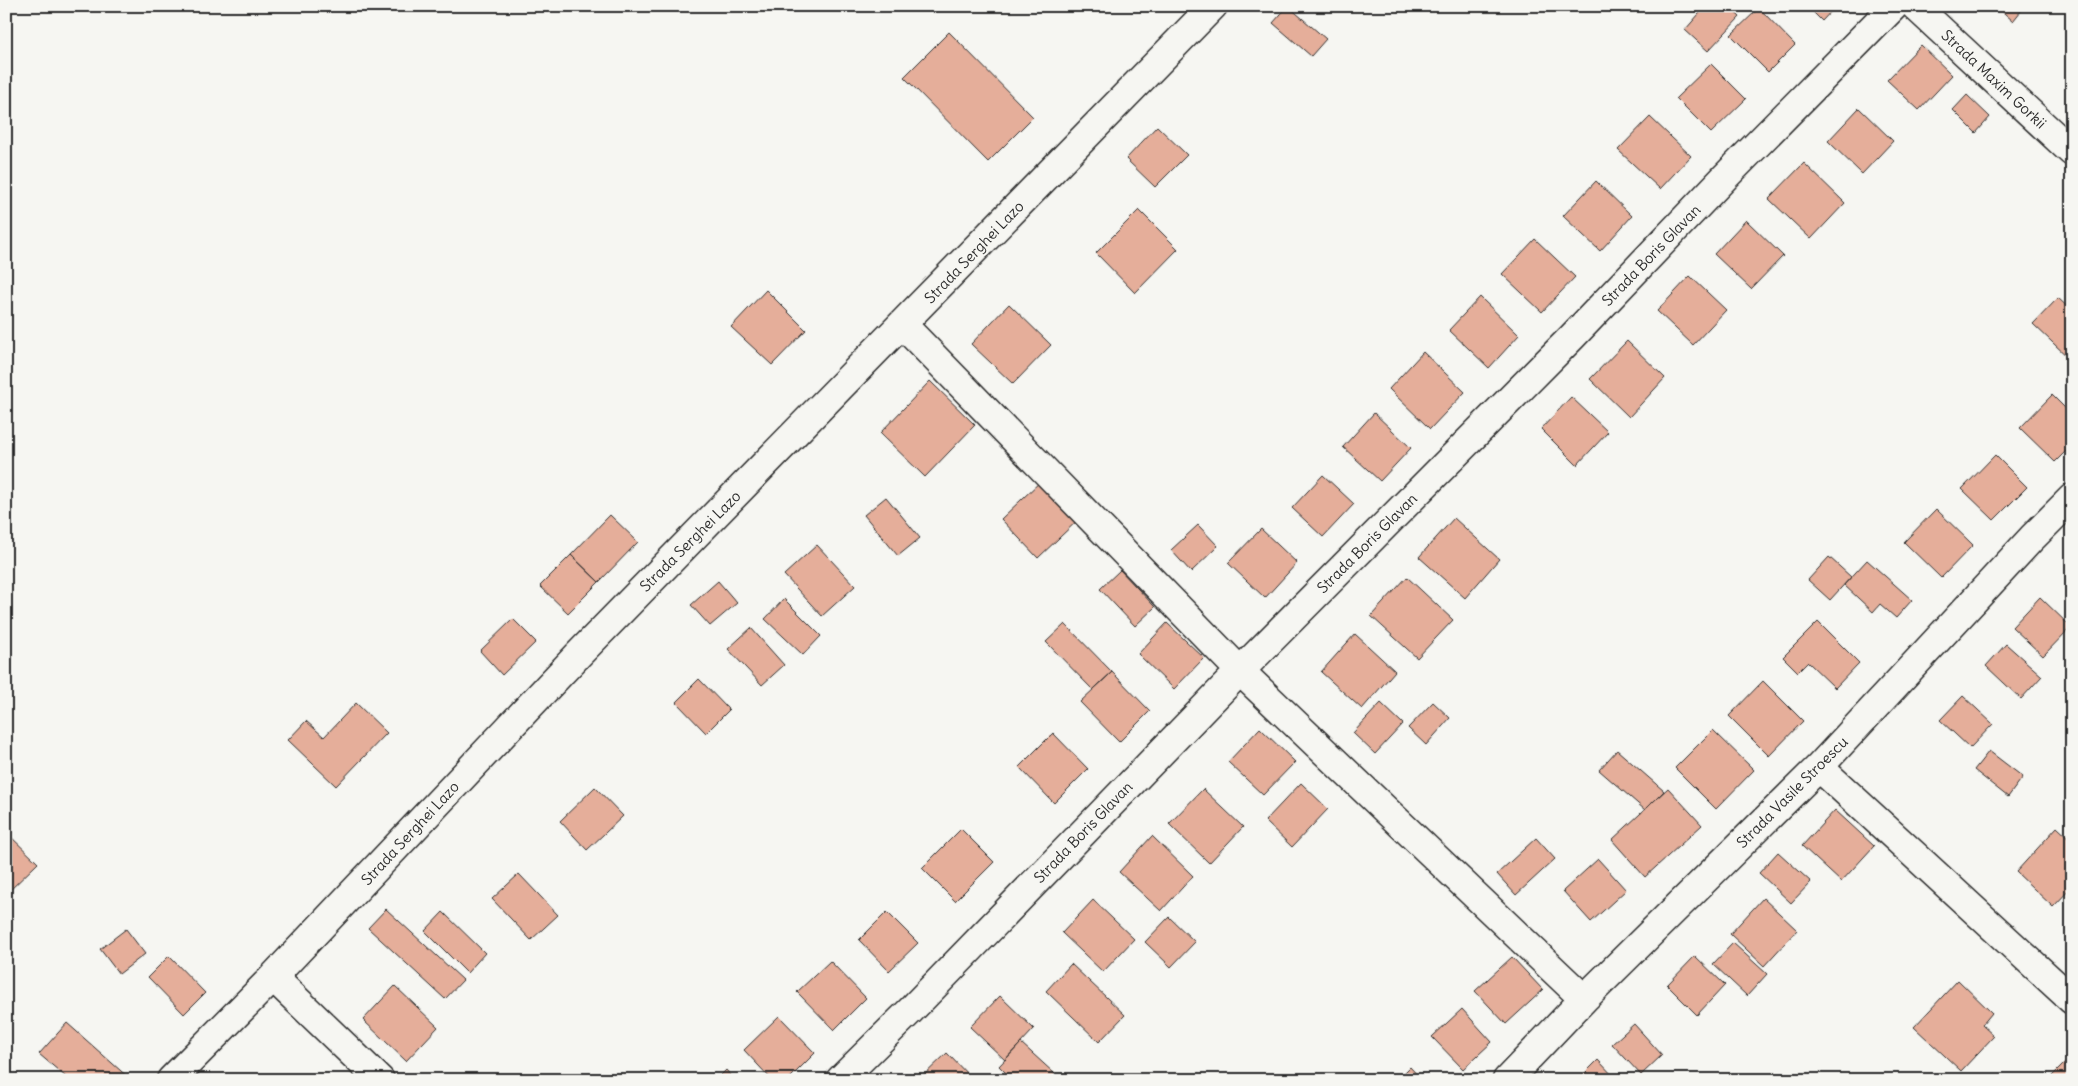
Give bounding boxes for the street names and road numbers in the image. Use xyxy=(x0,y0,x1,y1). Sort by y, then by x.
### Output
street label: Strada Maxim Gorkii xyxy=(1938,26,2050,132)
street label: Strada Serghei Lazo xyxy=(920,197,1028,307)
street label: Strada Boris Glavan xyxy=(1598,200,1705,310)
street label: Strada Serghei Lazo xyxy=(636,487,744,595)
street label: Strada Boris Glavan xyxy=(1313,489,1421,597)
street label: Strada Vasile Stroescu xyxy=(1732,732,1852,852)
street label: Strada Serghei Lazo xyxy=(357,777,463,889)
street label: Strada Boris Glavan xyxy=(1030,777,1137,887)

